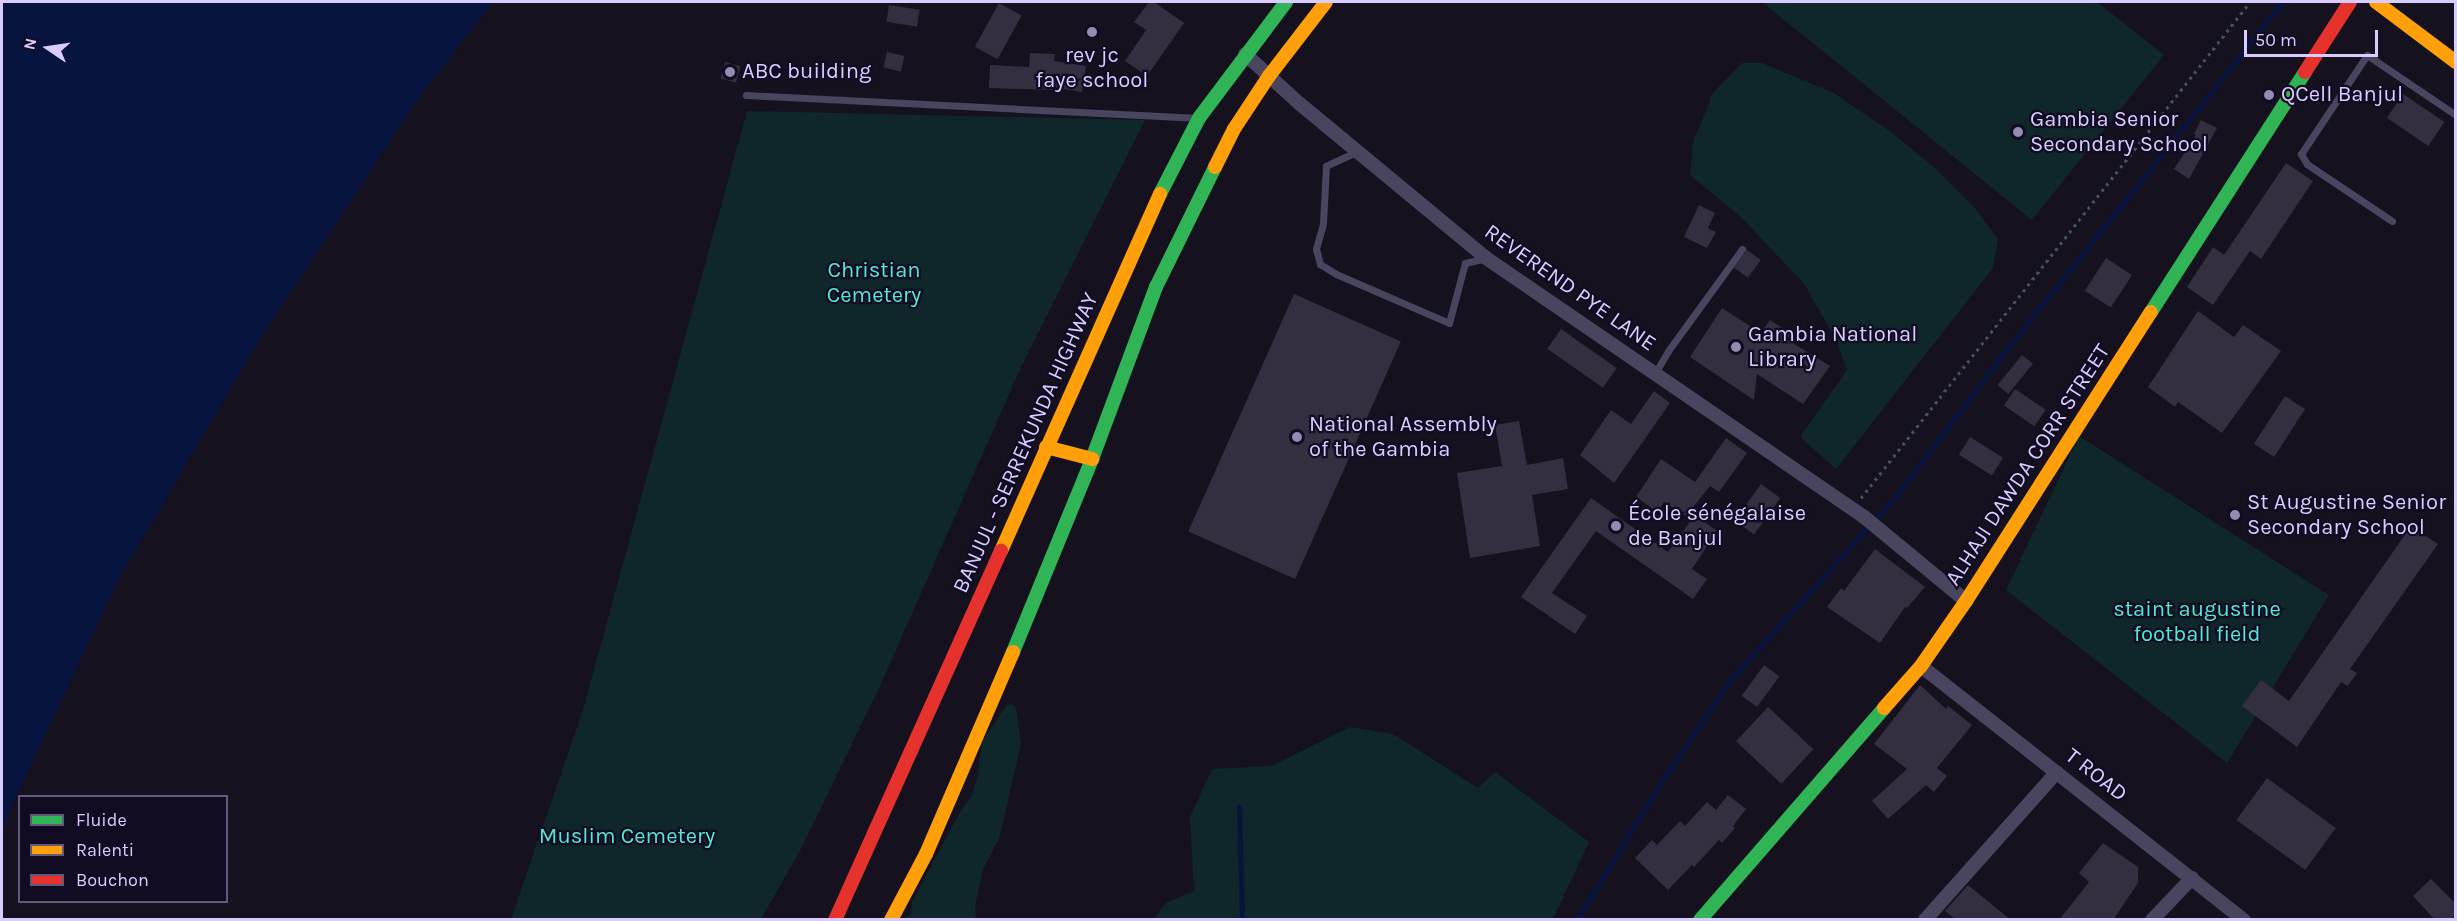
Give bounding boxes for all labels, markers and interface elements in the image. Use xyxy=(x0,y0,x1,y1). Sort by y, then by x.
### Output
north arrow xyxy=(18,18,78,78)
scale bar xyxy=(2247,18,2380,56)
marker: rev jc faye school xyxy=(1085,25,1099,39)
text: 50 m xyxy=(2255,29,2297,51)
text: N xyxy=(19,36,41,52)
place label: rev jc faye school xyxy=(1036,42,1148,94)
place label: ABC building xyxy=(742,59,871,85)
marker: ABC building xyxy=(723,65,737,79)
place label: QCell Banjul xyxy=(2281,82,2403,108)
marker: QCell Banjul xyxy=(2262,88,2276,102)
place label: Gambia Senior Secondary School xyxy=(2030,106,2208,158)
marker: Gambia Senior Secondary School xyxy=(2011,125,2025,139)
street label: REVEREND PYE LANE xyxy=(1479,219,1661,357)
park label: Christian Cemetery xyxy=(827,257,921,308)
street label: BANJUL - SERREKUNDA HIGHWAY xyxy=(948,289,1104,597)
place label: Gambia National Library xyxy=(1748,321,1917,372)
street label: ALHAJI DAWDA CORR STREET xyxy=(1940,339,2116,591)
marker: Gambia National Library xyxy=(1729,340,1743,354)
place label: National Assembly of the Gambia xyxy=(1309,411,1497,463)
marker: National Assembly of the Gambia xyxy=(1290,430,1304,444)
place label: St Augustine Senior Secondary School xyxy=(2247,489,2446,540)
place label: École sénégalaise de Banjul xyxy=(1628,500,1806,552)
marker: St Augustine Senior Secondary School xyxy=(2228,508,2242,522)
marker: École sénégalaise de Banjul xyxy=(1609,519,1623,533)
park label: staint augustine football field xyxy=(2113,596,2281,648)
street label: T ROAD xyxy=(2060,743,2132,807)
legend xyxy=(18,795,228,903)
text: Fluide xyxy=(76,809,127,831)
park label: Muslim Cemetery xyxy=(539,824,715,850)
text: Ralenti xyxy=(76,839,134,861)
text: Bouchon xyxy=(76,869,149,891)

